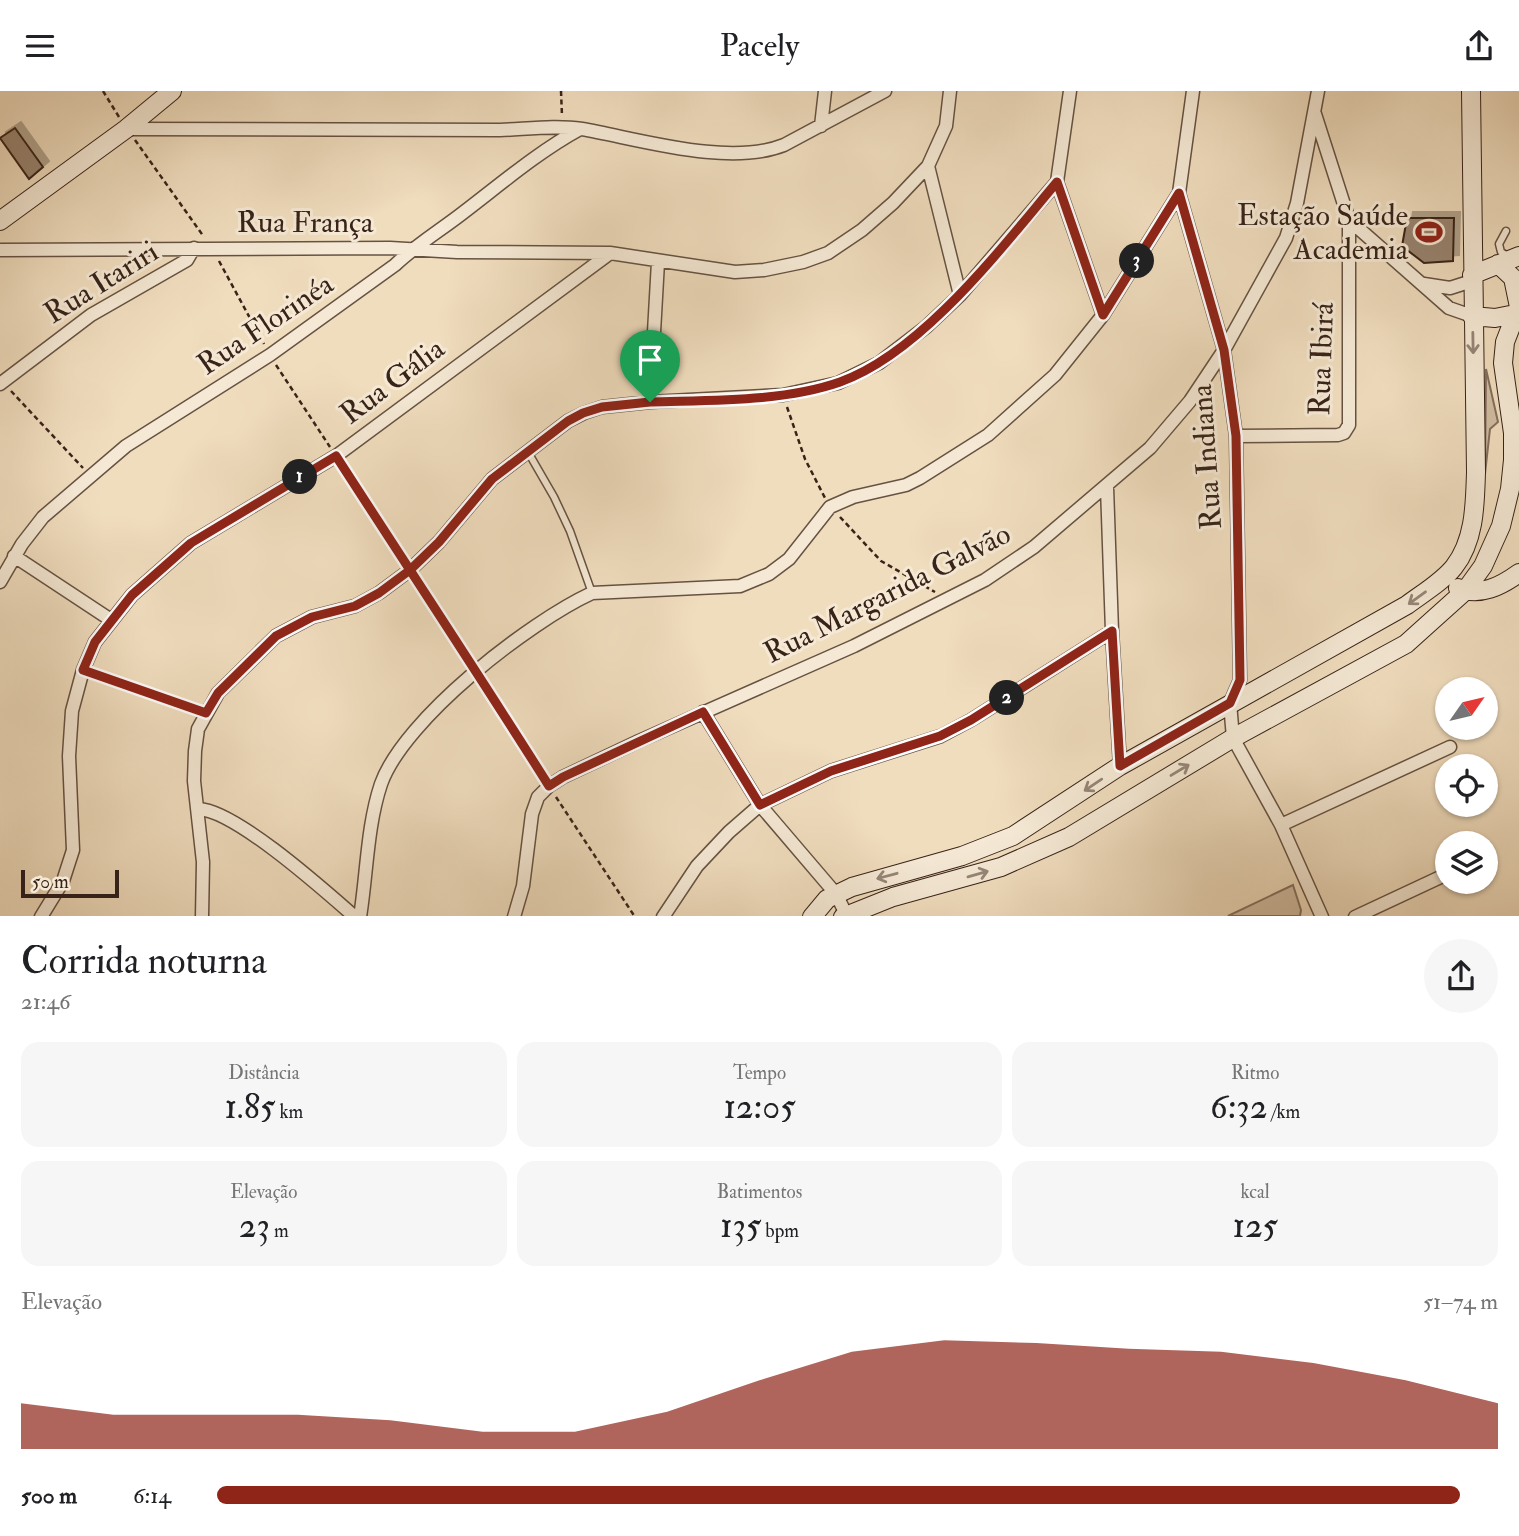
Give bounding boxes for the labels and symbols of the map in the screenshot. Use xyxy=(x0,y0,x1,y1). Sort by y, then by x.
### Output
place label: Estação Saúde Academia xyxy=(1237,197,1409,268)
street label: Rua França xyxy=(237,204,374,241)
sports icon: Estação Saúde Academia xyxy=(1414,217,1444,247)
street label: Rua Itariri xyxy=(37,233,165,332)
pin: 3 xyxy=(1120,243,1154,279)
street label: Rua Florinéa xyxy=(190,265,341,383)
street label: Rua Ibirá xyxy=(1301,301,1342,416)
street label: Rua Gália xyxy=(333,330,452,433)
pin xyxy=(620,330,680,402)
one-way arrow xyxy=(1466,331,1480,354)
street label: Rua Indiana xyxy=(1183,382,1230,531)
pin: 1 xyxy=(282,459,318,495)
street label: Rua Margarida Galvão xyxy=(758,515,1017,672)
one-way arrow xyxy=(1408,590,1427,605)
north arrow xyxy=(1435,677,1498,740)
pin: 2 xyxy=(990,681,1024,715)
one-way arrow xyxy=(1169,763,1189,777)
one-way arrow xyxy=(1083,778,1103,792)
one-way arrow xyxy=(967,866,989,879)
scale bar xyxy=(21,867,119,899)
one-way arrow xyxy=(876,870,898,883)

